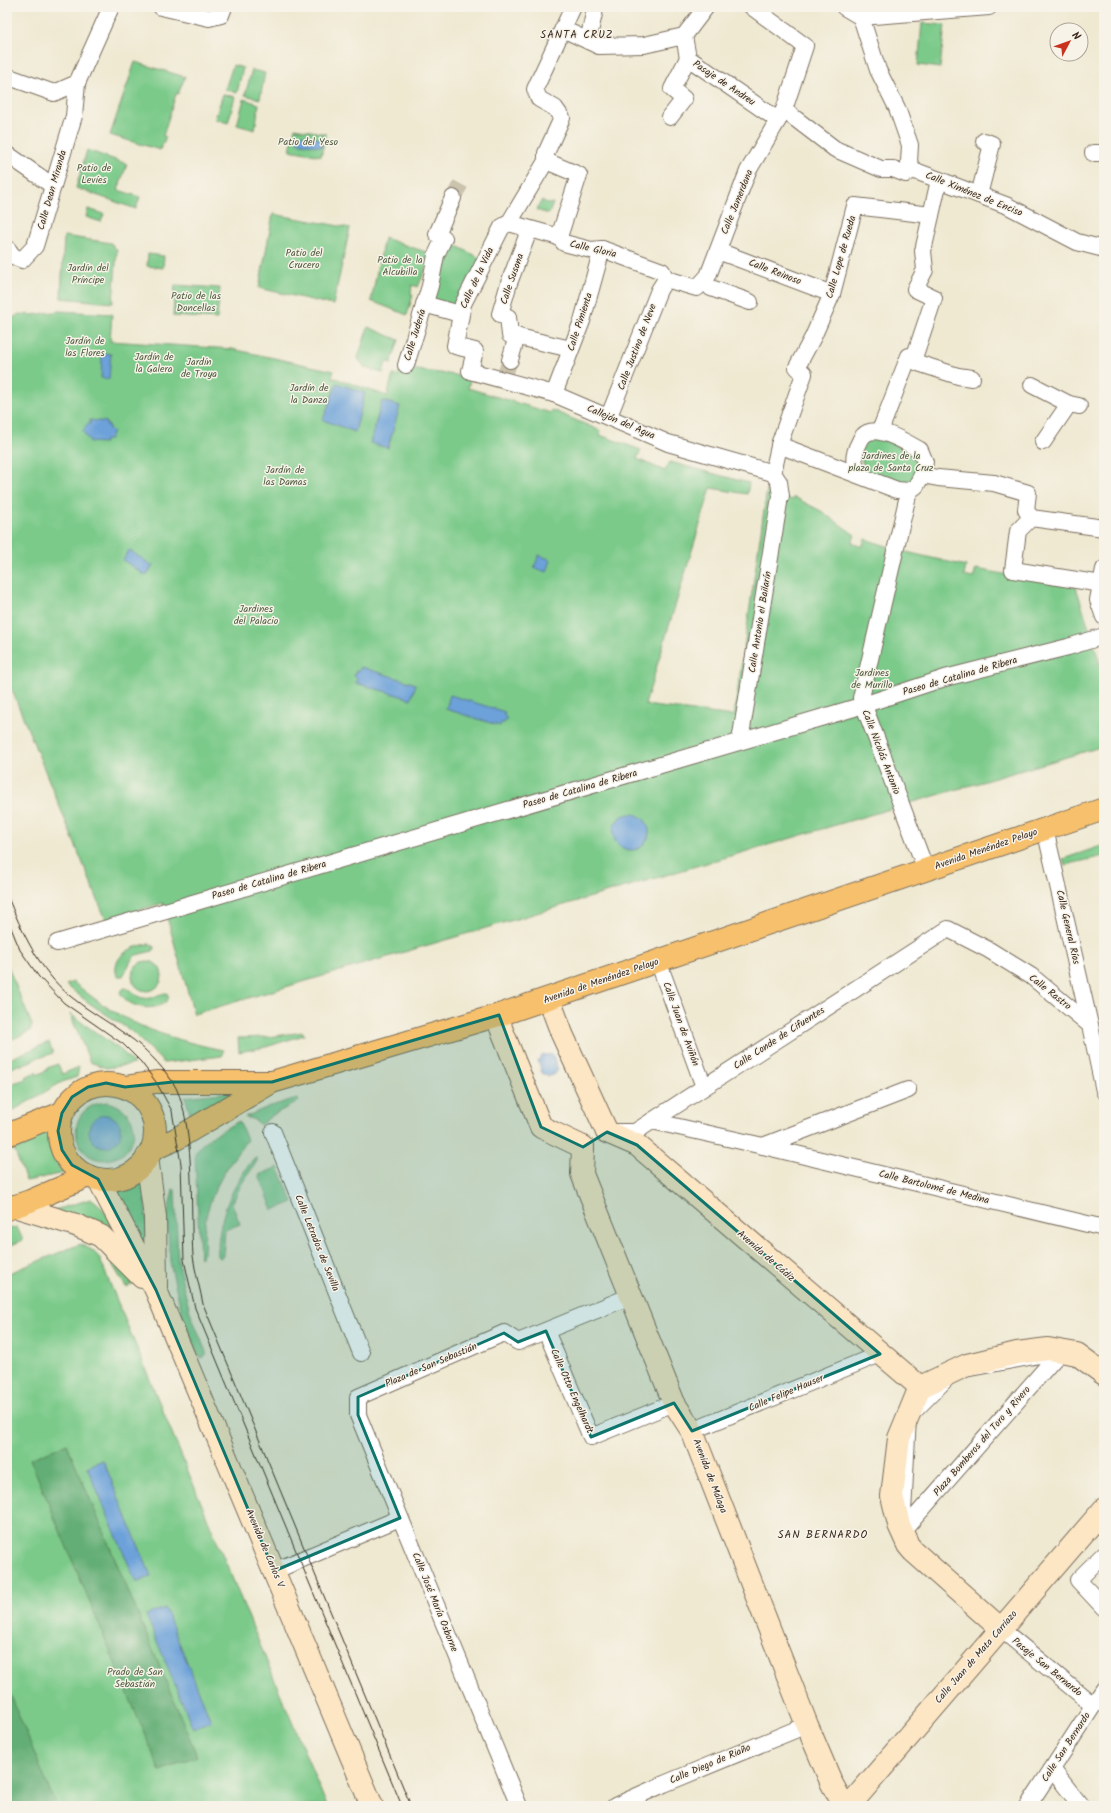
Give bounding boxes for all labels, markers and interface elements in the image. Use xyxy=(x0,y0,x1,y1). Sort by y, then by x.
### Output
north arrow xyxy=(1049,22,1089,62)
district label: SANTA CRUZ xyxy=(540,26,614,44)
text: N xyxy=(1067,28,1085,45)
street label: Pasaje de Andreu xyxy=(689,56,759,110)
park label: Patio del Yeso xyxy=(278,134,338,150)
street label: Calle Dean Miranda xyxy=(33,148,71,232)
park label: Patio de Levíes xyxy=(77,160,112,188)
street label: Calle Jamerdana xyxy=(717,167,757,237)
street label: Calle Ximénez de Enciso xyxy=(923,167,1025,221)
street label: Calle Lope de Rueda xyxy=(821,213,861,300)
street label: Calle Gloria xyxy=(568,236,618,262)
street label: Calle de la Vida xyxy=(456,244,498,311)
park label: Patio del Crucero xyxy=(286,245,323,273)
street label: Calle Susona xyxy=(496,251,528,307)
park label: Patio de la Alcubilla xyxy=(377,252,423,280)
street label: Calle Reinoso xyxy=(746,255,804,290)
park label: Jardín del Príncipe xyxy=(67,260,109,288)
park label: Patio de las Doncellas xyxy=(171,288,222,316)
street label: Calle Pimienta xyxy=(563,290,597,353)
street label: Calle Justino de Neve xyxy=(613,301,661,393)
street label: Calle Judería xyxy=(400,307,431,363)
park label: Jardín de las Flores xyxy=(65,333,106,361)
park label: Jardín de la Galera xyxy=(135,349,174,377)
park label: Jardín de Troya xyxy=(181,354,217,382)
park label: Jardín de la Danza xyxy=(290,380,329,408)
street label: Callejón del Agua xyxy=(584,400,658,444)
park label: Jardines de la plaza de Santa Cruz xyxy=(848,448,934,476)
park label: Jardín de las Damas xyxy=(263,462,307,490)
street label: Calle Antonio el Bailarín xyxy=(744,570,776,674)
park label: Jardines del Palacio xyxy=(234,601,279,629)
street label: Paseo de Catalina de Ribera xyxy=(901,652,1019,700)
park label: Jardines de Murillo xyxy=(851,665,893,693)
street label: Calle Nicolás Antonio xyxy=(857,707,905,797)
street label: Paseo de Catalina de Ribera xyxy=(521,765,639,813)
street label: Avenida Menéndez Pelayo xyxy=(932,824,1040,874)
street label: Paseo de Catalina de Ribera xyxy=(210,856,328,904)
street label: Calle General Ríos xyxy=(1052,888,1085,967)
street label: Avenida de Menéndez Pelayo xyxy=(541,954,661,1008)
street label: Calle Rastro xyxy=(1025,970,1075,1014)
street label: Calle Juan de Aviñón xyxy=(658,979,704,1069)
street label: Calle Conde de Cifuentes xyxy=(730,1002,829,1074)
street label: Calle Bartolomé de Medina xyxy=(877,1166,991,1209)
street label: Calle Letrados de Sevilla xyxy=(290,1192,344,1294)
street label: Avenida de Cádiz xyxy=(734,1226,799,1286)
street label: Plaza de San Sebastián xyxy=(382,1338,480,1392)
street label: Calle Otto Engelhardt xyxy=(546,1346,598,1436)
street label: Calle Felipe Hauser xyxy=(746,1370,827,1416)
street label: Plaza Bomberos del Toro y Rivero xyxy=(930,1382,1035,1500)
street label: Avenida de Málaga xyxy=(688,1436,732,1516)
street label: Avenida de Carlos V xyxy=(241,1506,289,1591)
district label: SAN BERNARDO xyxy=(778,1526,868,1544)
street label: Calle José María Osborne xyxy=(408,1550,463,1655)
street label: Calle Juan de Mata Carriazo xyxy=(931,1606,1022,1707)
street label: Pasaje San Bernardo xyxy=(1008,1634,1086,1701)
park label: Prado de San Sebastián xyxy=(107,1664,163,1692)
street label: Calle San Bernardo xyxy=(1037,1709,1095,1785)
street label: Calle Diego de Riaño xyxy=(667,1739,754,1788)

